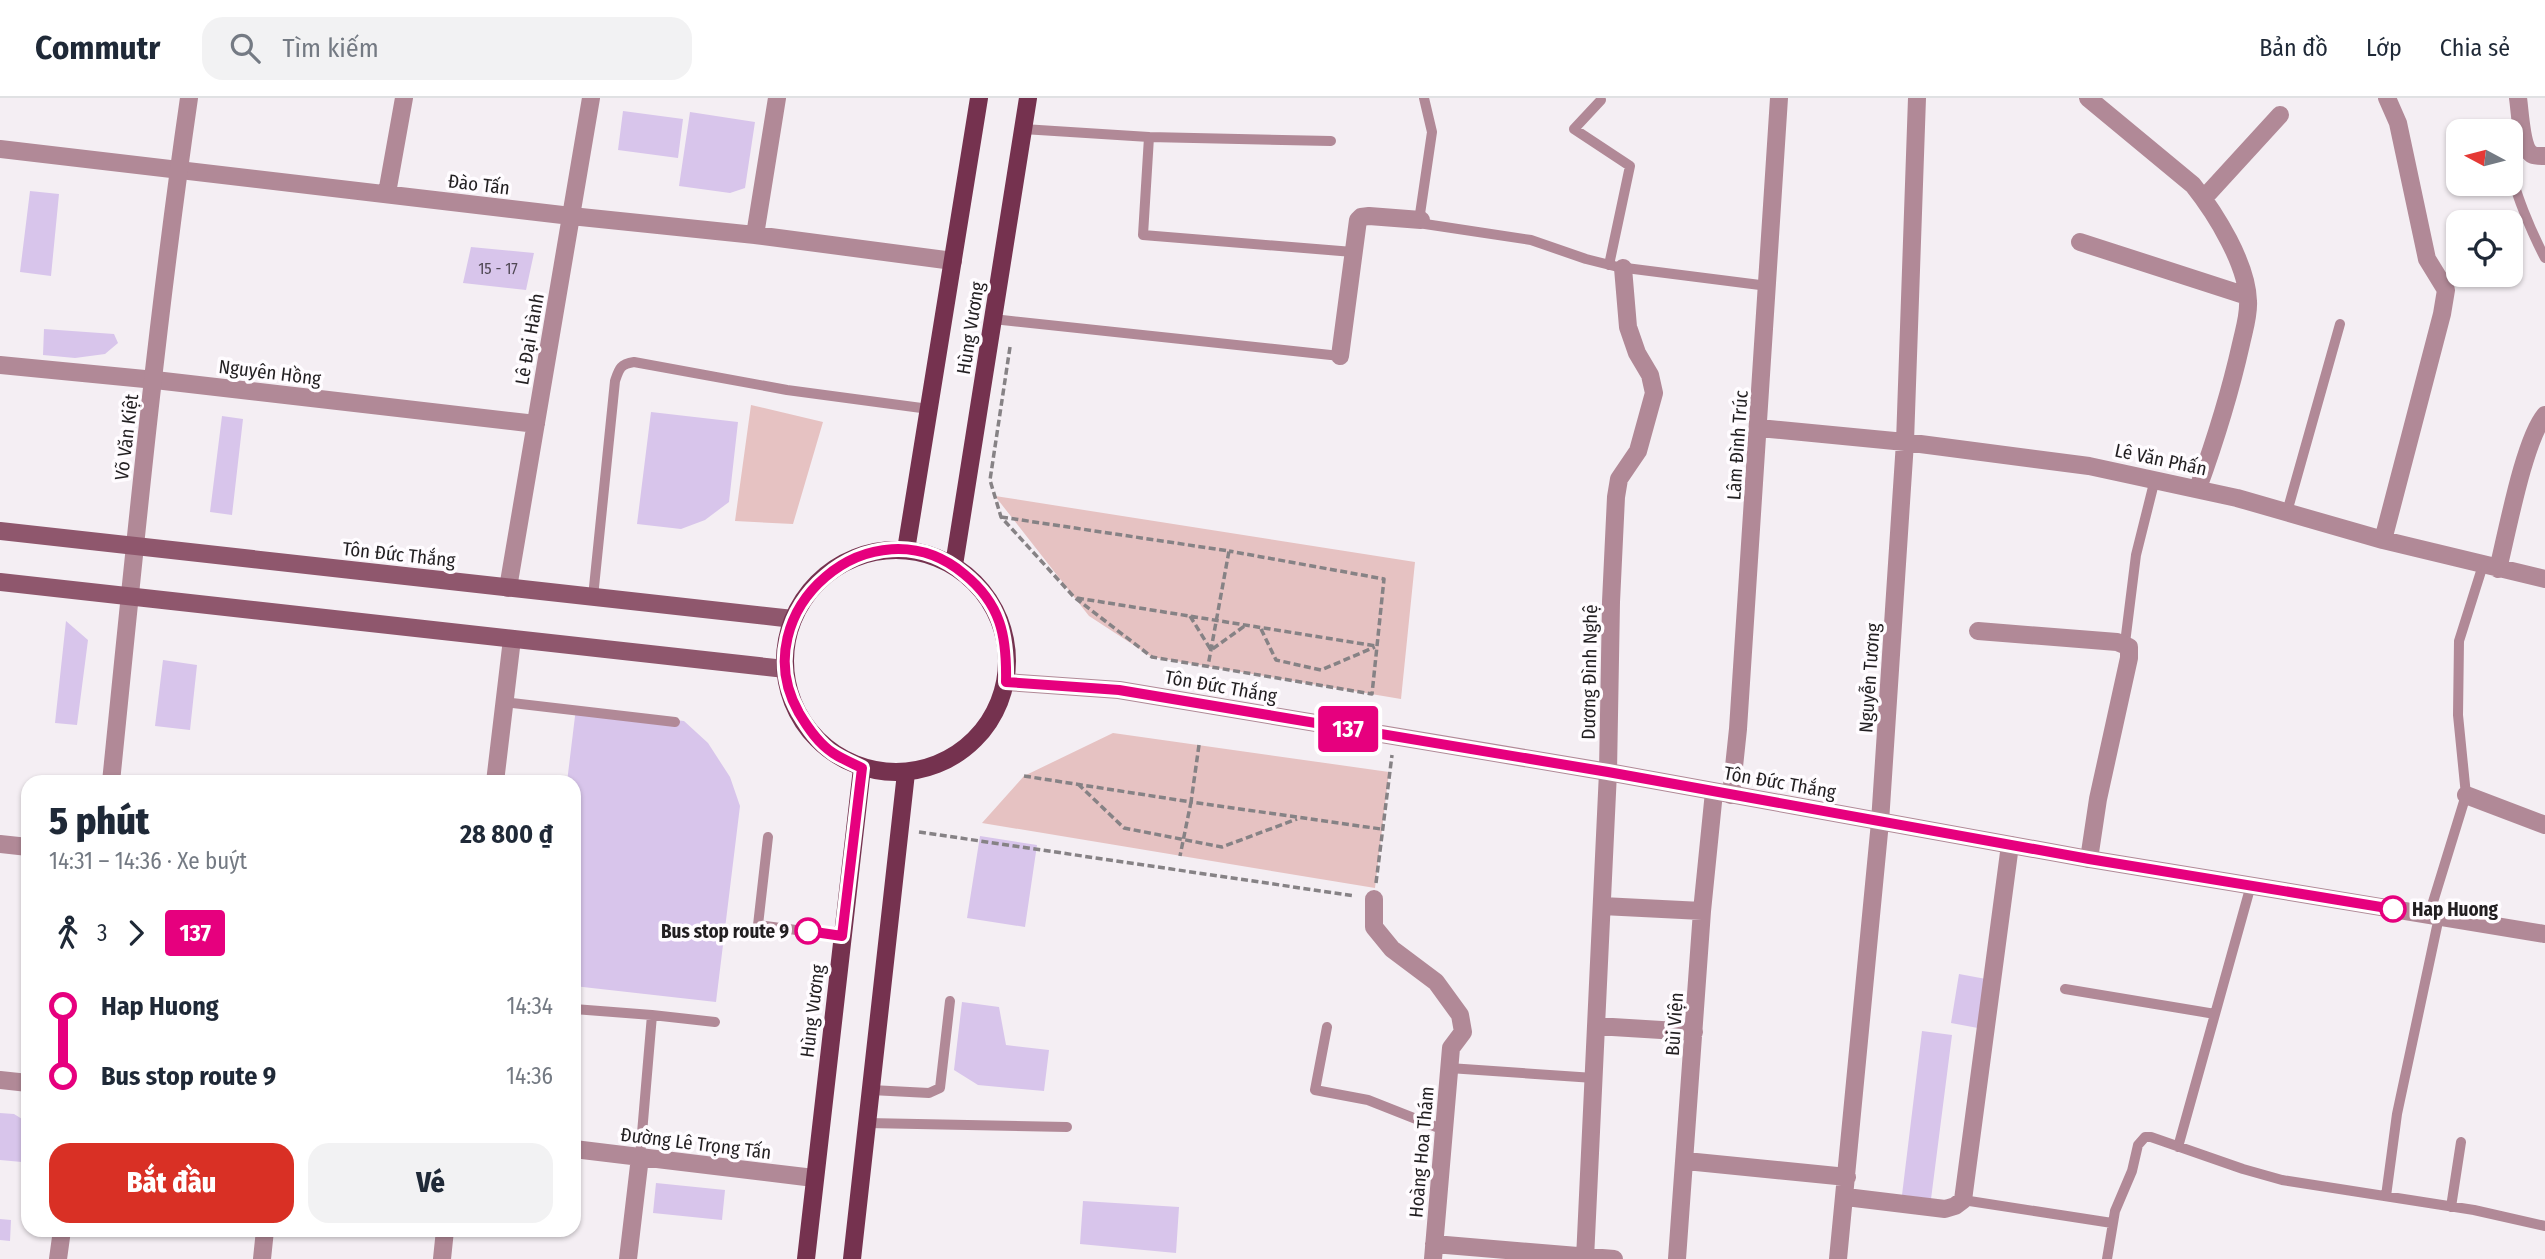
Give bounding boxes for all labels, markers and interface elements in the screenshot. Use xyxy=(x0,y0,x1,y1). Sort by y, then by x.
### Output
search box xyxy=(202,17,692,80)
text: Commutr xyxy=(35,28,160,68)
icon: search xyxy=(226,29,264,67)
text: Tìm kiếm xyxy=(282,33,379,64)
text: Bản đồ xyxy=(2259,34,2328,62)
text: Lớp xyxy=(2366,34,2402,62)
text: Chia sẻ xyxy=(2440,34,2510,62)
north arrow xyxy=(2446,119,2524,196)
map controls xyxy=(2446,119,2523,287)
street label: Đào Tấn xyxy=(447,169,511,200)
button: locate xyxy=(2446,210,2523,287)
house number: 15 - 17 xyxy=(478,259,518,278)
street label: Hùng Vương xyxy=(952,280,989,376)
street label: Lê Đại Hành xyxy=(510,292,549,387)
street label: Nguyên Hồng xyxy=(217,355,322,390)
street label: Lâm Đình Trúc xyxy=(1722,389,1753,501)
street label: Võ Văn Kiệt xyxy=(110,392,143,482)
street label: Lê Văn Phấn xyxy=(2113,439,2209,480)
street label: Tôn Đức Thắng xyxy=(341,537,457,572)
street label: Dương Đình Nghệ xyxy=(1577,604,1602,740)
street label: Nguyễn Tương xyxy=(1854,622,1885,734)
street label: Tôn Đức Thắng xyxy=(1163,665,1279,708)
line badge: 137 xyxy=(1308,706,1388,752)
text: 137 xyxy=(1332,715,1364,743)
street label: Tôn Đức Thắng xyxy=(1722,761,1838,804)
text: 5 phút xyxy=(49,798,149,844)
text: 28 800 ₫ xyxy=(460,819,553,850)
text: 14:31 – 14:36 · Xe buýt xyxy=(49,847,247,875)
marker: Hap Huong xyxy=(2380,896,2406,922)
place label: Hap Huong xyxy=(2412,898,2499,921)
icon: walk xyxy=(49,914,87,952)
icon: forward xyxy=(117,914,155,952)
marker: Bus stop route 9 xyxy=(795,918,821,944)
text: 3 xyxy=(97,919,107,947)
text: 137 xyxy=(179,919,211,947)
place label: Bus stop route 9 xyxy=(661,920,789,943)
street label: Hùng Vương xyxy=(795,963,830,1059)
text: Hap Huong xyxy=(101,991,219,1022)
text: 14:34 xyxy=(506,992,553,1020)
street label: Bùi Viện xyxy=(1661,992,1688,1056)
text: Bus stop route 9 xyxy=(101,1061,276,1092)
text: 14:36 xyxy=(506,1062,553,1090)
street label: Hoàng Hoa Thám xyxy=(1404,1085,1439,1219)
street label: Đường Lê Trọng Tấn xyxy=(619,1123,773,1164)
button: Bắt đầu xyxy=(49,1143,294,1223)
button: Vé xyxy=(308,1143,553,1223)

